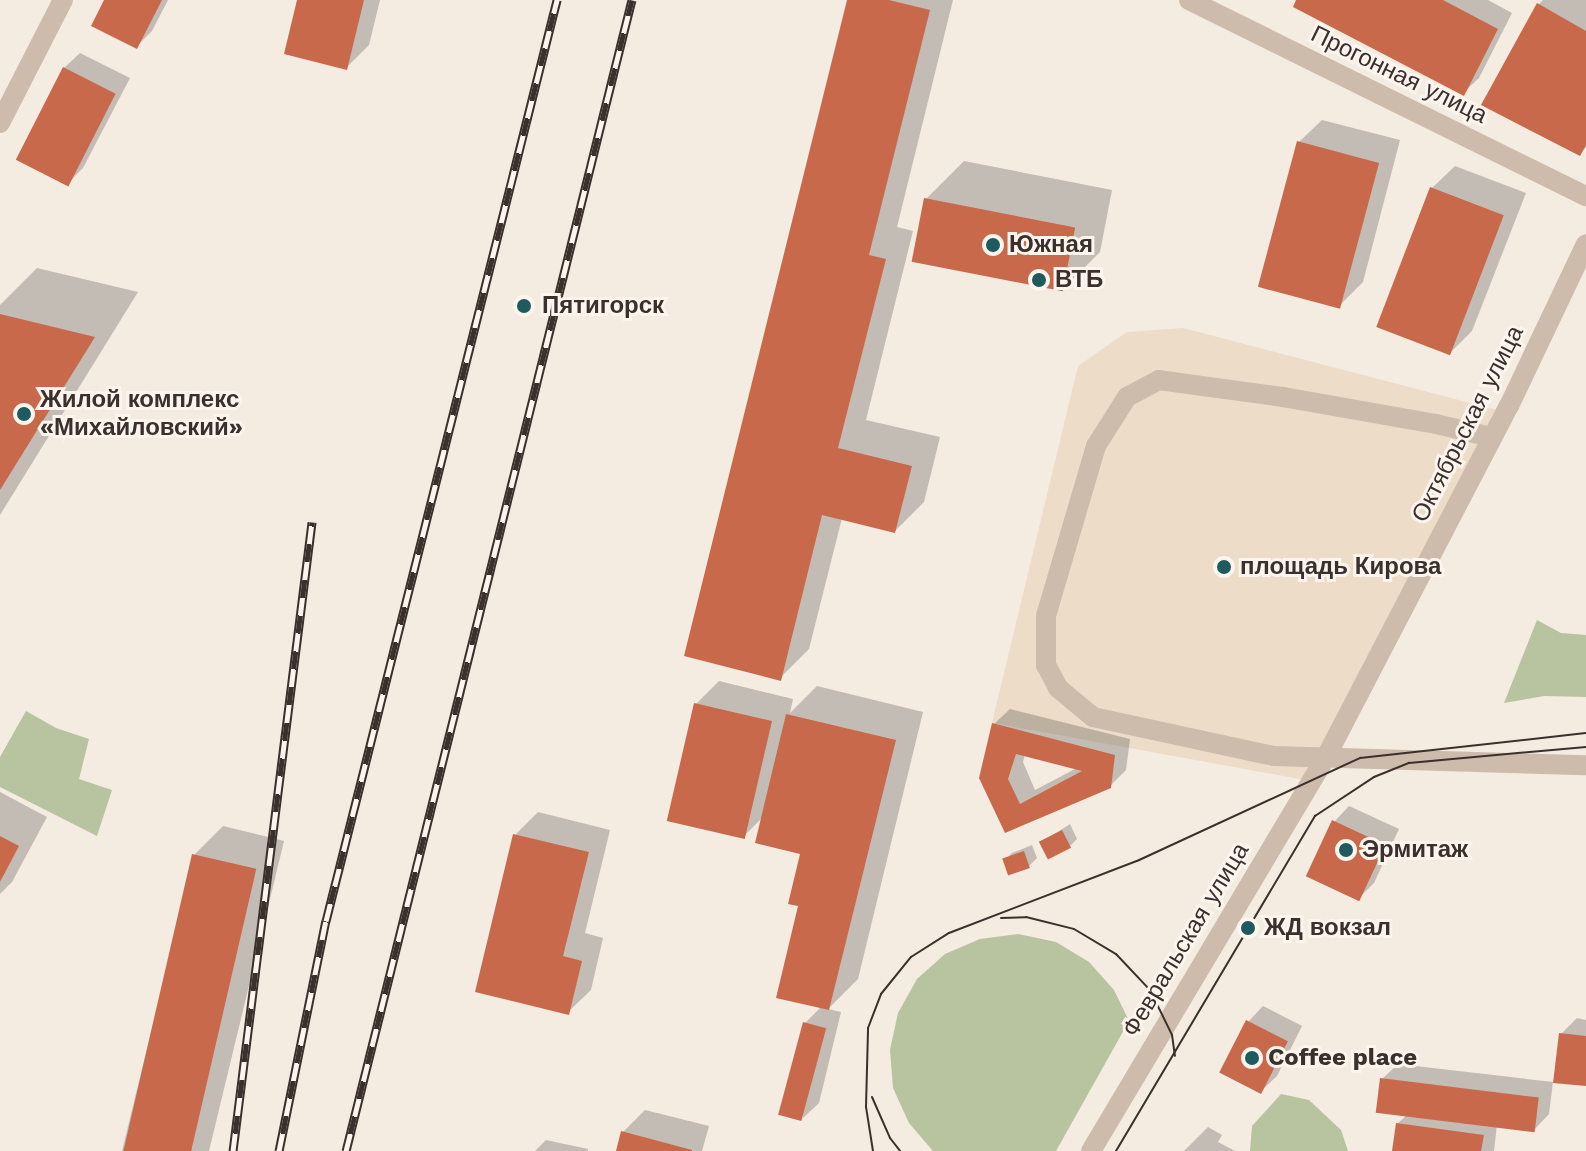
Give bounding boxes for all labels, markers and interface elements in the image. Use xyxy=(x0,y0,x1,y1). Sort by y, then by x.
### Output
street label: Прогонная улица xyxy=(1306,20,1492,130)
place label: Южная xyxy=(1009,231,1093,259)
marker: Южная xyxy=(984,236,1002,254)
place label: ВТБ xyxy=(1055,266,1103,294)
marker: ВТБ xyxy=(1030,271,1048,289)
place label: Пятигорск xyxy=(542,292,664,320)
marker: Пятигорск xyxy=(513,295,535,317)
street label: Октябрьская улица xyxy=(1406,321,1530,527)
place label: Жилой комплекс «Михайловский» xyxy=(40,386,243,442)
marker: Жилой комплекс «Михайловский» xyxy=(15,405,33,423)
place label: площадь Кирова xyxy=(1240,553,1441,581)
marker: площадь Кирова xyxy=(1215,558,1233,576)
place label: Эрмитаж xyxy=(1362,836,1468,864)
street label: Февральская улица xyxy=(1117,838,1255,1042)
marker: Эрмитаж xyxy=(1337,841,1355,859)
place label: ЖД вокзал xyxy=(1264,914,1391,942)
marker: ЖД вокзал xyxy=(1239,919,1257,937)
place label: Coffee place xyxy=(1268,1044,1417,1072)
marker: Coffee place xyxy=(1243,1049,1261,1067)

